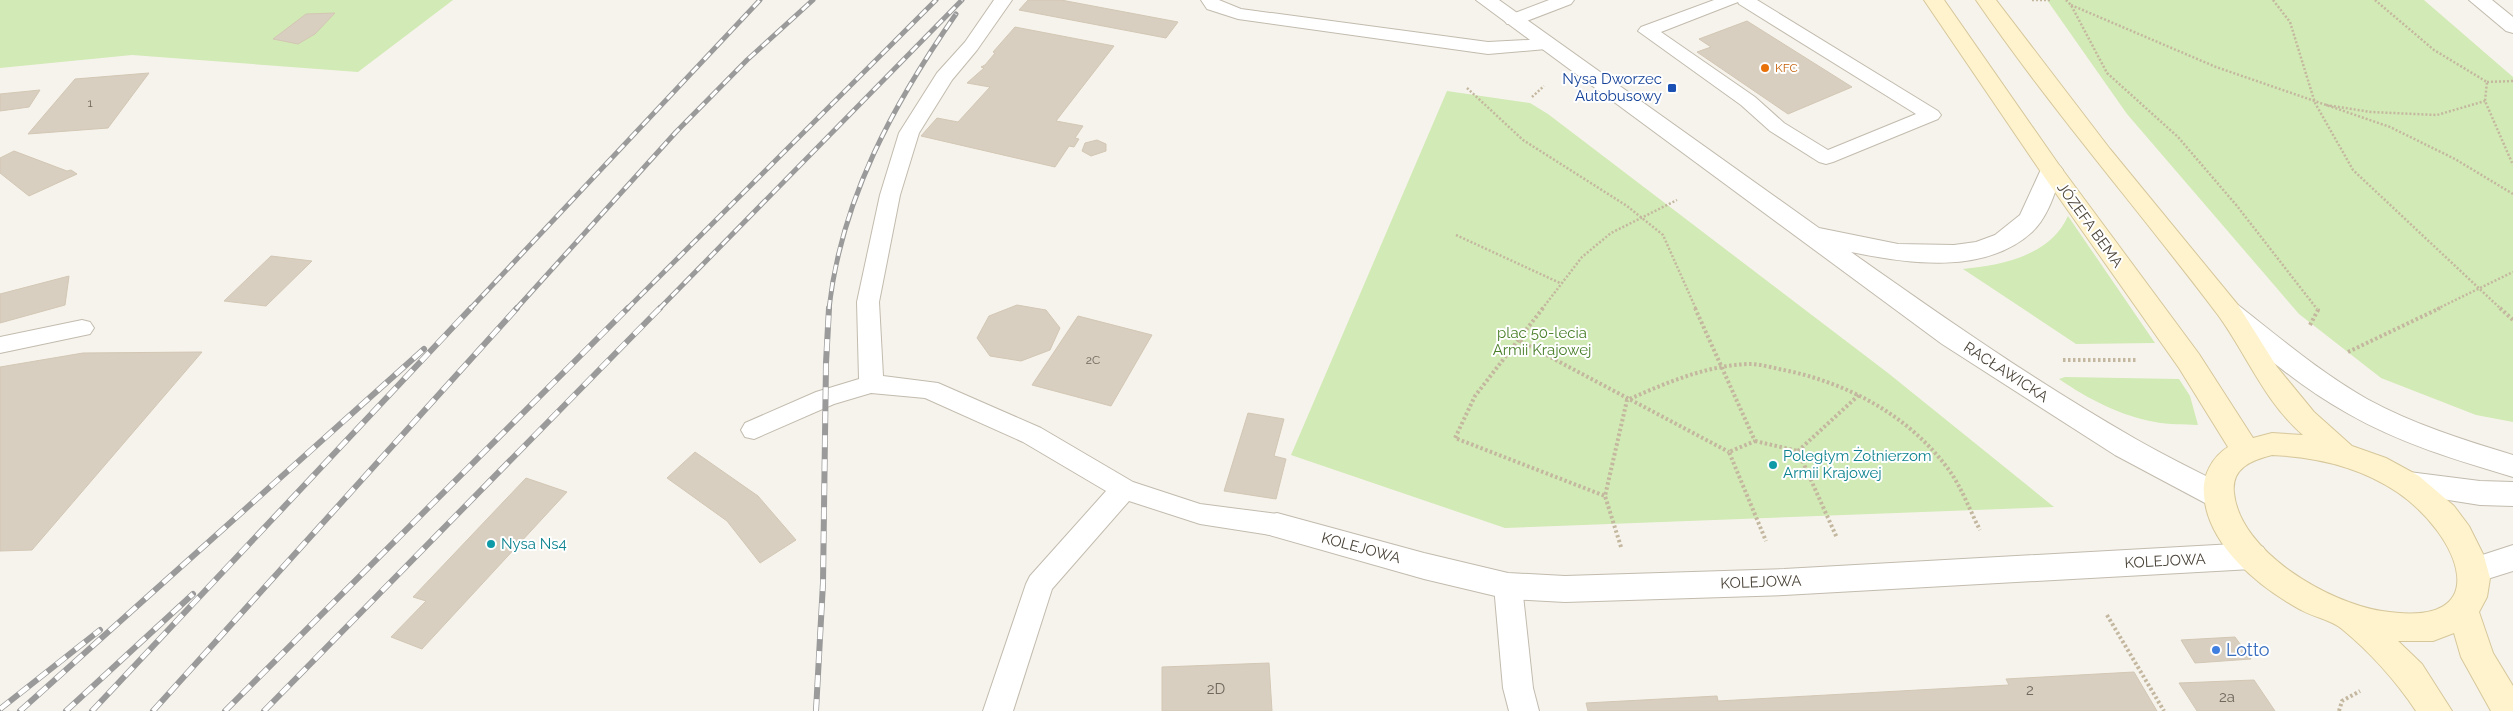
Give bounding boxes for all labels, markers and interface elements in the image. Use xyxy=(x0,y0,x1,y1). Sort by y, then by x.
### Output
place label: KFC xyxy=(1775,61,1798,75)
marker: KFC xyxy=(1759,62,1771,74)
place label: Nysa Dworzec Autobusowy xyxy=(1562,70,1662,105)
marker: Nysa Dworzec Autobusowy xyxy=(1666,82,1678,94)
house number: 1 xyxy=(87,96,93,110)
street label: JÓZEFA BEMA xyxy=(2053,179,2127,271)
park label: plac 50-lecia Armii Krajowej xyxy=(1493,324,1591,359)
street label: RACŁAWICKA xyxy=(1960,338,2052,406)
house number: 2C xyxy=(1086,353,1100,367)
place label: Poległym Żołnierzom Armii Krajowej xyxy=(1783,446,1932,482)
marker: Poległym Żołnierzom Armii Krajowej xyxy=(1767,459,1779,471)
street label: KOLEJOWA xyxy=(1319,529,1403,567)
place label: Nysa Ns4 xyxy=(501,535,567,553)
marker: Nysa Ns4 xyxy=(485,538,497,550)
street label: KOLEJOWA xyxy=(2124,550,2206,572)
street label: KOLEJOWA xyxy=(1720,572,1802,592)
place label: Lotto xyxy=(2226,639,2270,660)
marker: Lotto xyxy=(2210,644,2222,656)
house number: 2D xyxy=(1207,680,1226,698)
house number: 2 xyxy=(2026,681,2034,699)
house number: 2a xyxy=(2219,688,2235,706)

